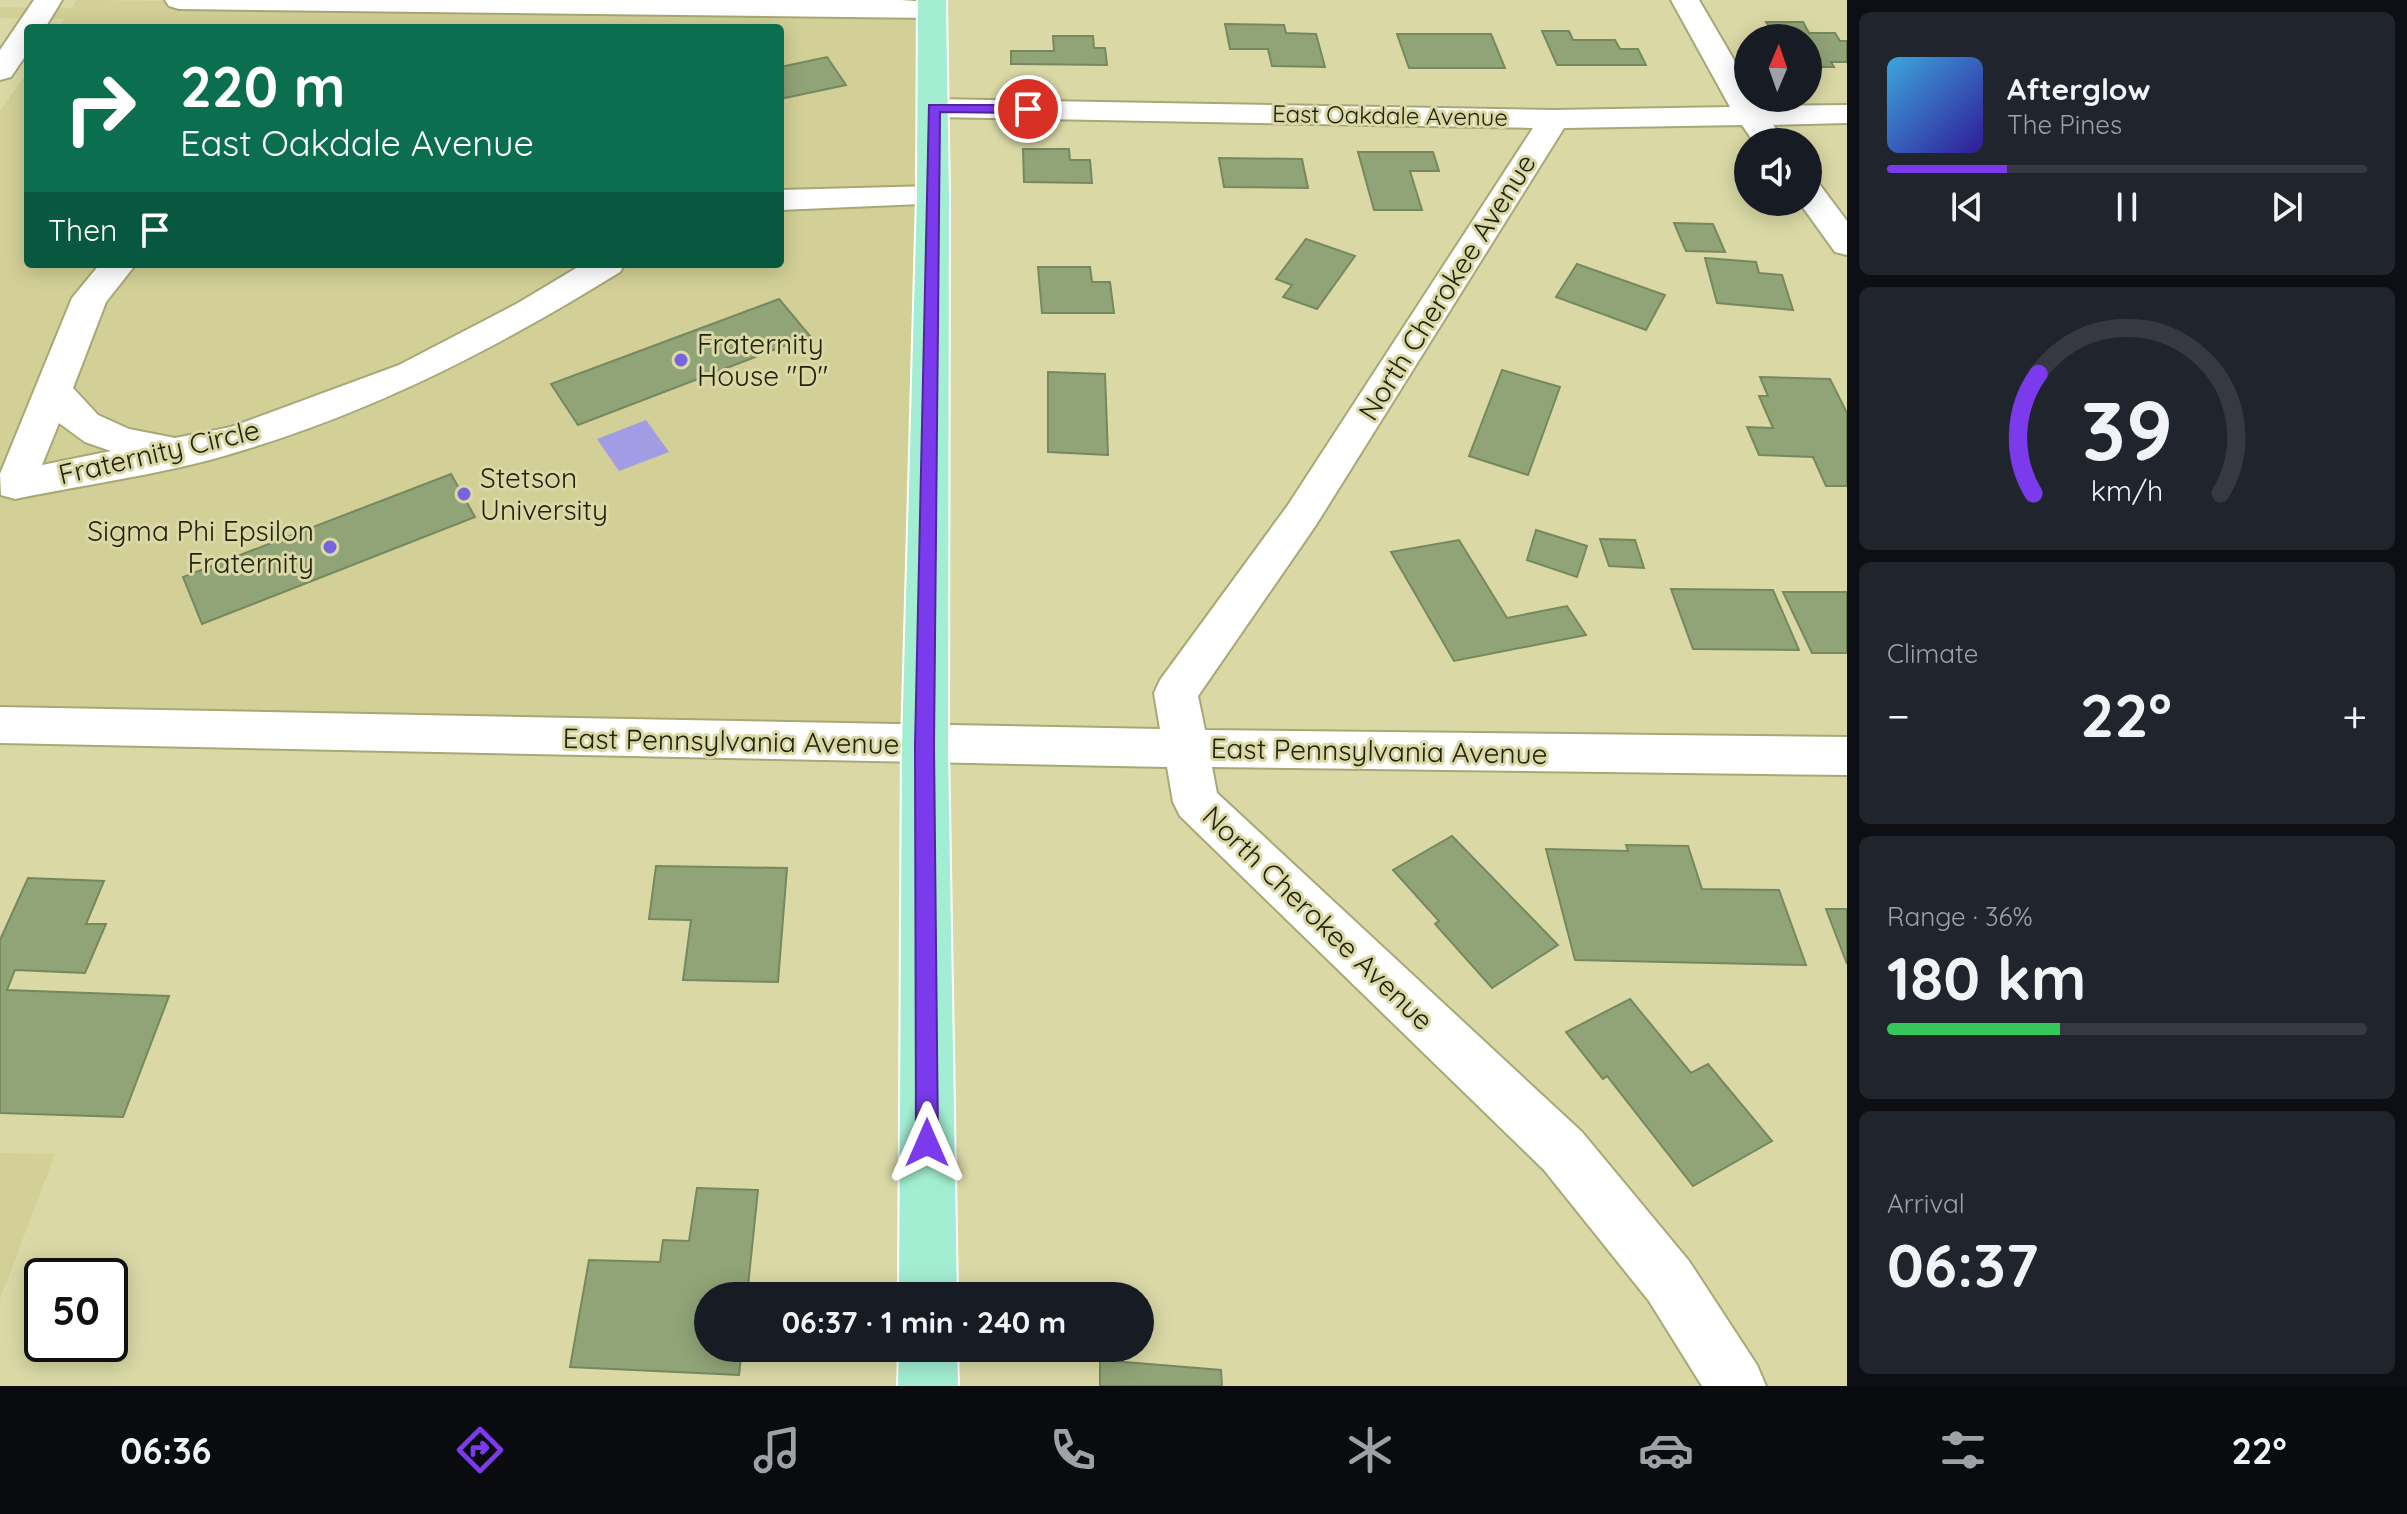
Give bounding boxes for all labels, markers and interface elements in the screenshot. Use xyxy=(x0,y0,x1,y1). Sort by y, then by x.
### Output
north arrow xyxy=(1734,24,1822,112)
map controls xyxy=(1734,24,1822,216)
text: 220 m xyxy=(180,51,345,121)
icon: right xyxy=(48,56,152,160)
text: Afterglow xyxy=(2007,70,2150,108)
pin xyxy=(994,75,1062,143)
icon: arrive xyxy=(1006,87,1050,131)
street label: East Oakdale Avenue xyxy=(1272,98,1508,132)
text: The Pines xyxy=(2007,108,2122,141)
text: East Oakdale Avenue xyxy=(180,120,534,165)
button: sound xyxy=(1734,128,1822,216)
street label: North Cherokee Avenue xyxy=(1350,147,1543,426)
icon: previous xyxy=(1945,185,1989,229)
icon: pause xyxy=(2105,185,2149,229)
icon: next xyxy=(2265,185,2309,229)
icon: arrive xyxy=(133,208,177,252)
text: Then xyxy=(48,211,117,249)
place label: Fraternity House "D" xyxy=(697,326,828,393)
marker: Fraternity House "D" xyxy=(672,351,690,369)
text: 39 xyxy=(2081,377,2173,481)
street label: Fraternity Circle xyxy=(55,411,263,492)
place label: Stetson University xyxy=(480,460,608,527)
text: km/h xyxy=(2091,472,2163,508)
marker: Stetson University xyxy=(455,485,473,503)
place label: Sigma Phi Epsilon Fraternity xyxy=(87,513,314,580)
marker: Sigma Phi Epsilon Fraternity xyxy=(321,538,339,556)
text: Climate xyxy=(1887,637,1978,670)
text: 22° xyxy=(2080,677,2172,752)
text: − xyxy=(1887,688,1910,743)
text: + xyxy=(2342,688,2367,743)
street label: East Pennsylvania Avenue xyxy=(562,720,900,761)
street label: East Pennsylvania Avenue xyxy=(1210,730,1548,771)
street label: North Cherokee Avenue xyxy=(1196,798,1441,1037)
text: Range · 36% xyxy=(1887,900,2033,933)
text: 180 km xyxy=(1887,940,2086,1015)
position arrow xyxy=(885,1101,969,1185)
text: Arrival xyxy=(1887,1187,1965,1220)
text: 06:37 xyxy=(1887,1227,2039,1302)
speed limit sign: 50 xyxy=(24,1258,128,1362)
text: 06:37 · 1 min · 240 m xyxy=(782,1303,1066,1341)
icon: directions xyxy=(452,1422,508,1478)
icon: music xyxy=(749,1422,805,1478)
icon: phone xyxy=(1045,1422,1101,1478)
icon: climate xyxy=(1342,1422,1398,1478)
icon: car xyxy=(1638,1422,1694,1478)
icon: filters xyxy=(1935,1422,1991,1478)
text: 06:36 xyxy=(120,1428,211,1473)
text: 22° xyxy=(2232,1428,2287,1473)

